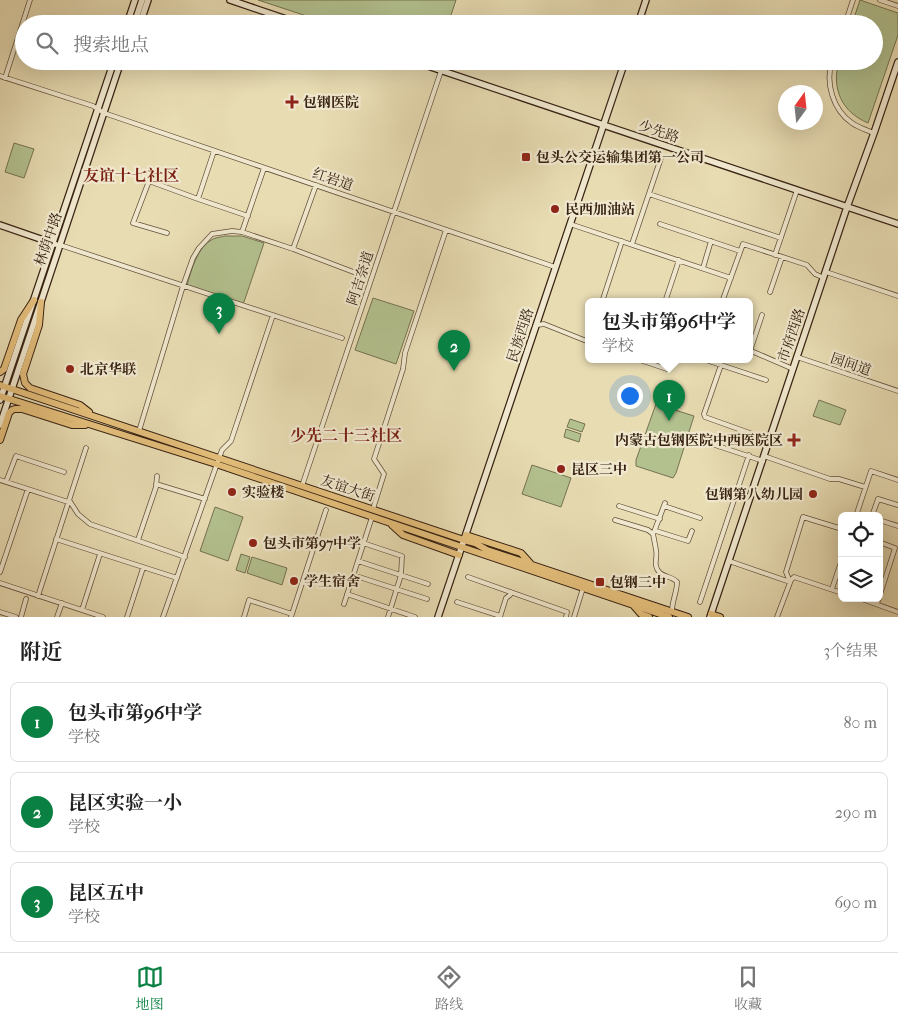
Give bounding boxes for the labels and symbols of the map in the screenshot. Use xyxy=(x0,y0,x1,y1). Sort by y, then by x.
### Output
north arrow xyxy=(778,85,823,130)
place label: 包钢医院 xyxy=(303,94,359,111)
marker: 包钢医院 xyxy=(285,95,299,109)
street label: 少先路 xyxy=(636,117,681,146)
place label: 包头公交运输集团第一公司 xyxy=(536,149,704,166)
marker: 包头公交运输集团第一公司 xyxy=(520,151,532,163)
street label: 红岩道 xyxy=(310,165,355,194)
district label: 友谊十七社区 xyxy=(83,166,179,185)
place label: 民西加油站 xyxy=(565,201,635,218)
marker: 民西加油站 xyxy=(549,203,561,215)
street label: 林荫中路 xyxy=(31,210,66,268)
street label: 阿吉奈道 xyxy=(344,249,377,307)
pin: 3 xyxy=(203,293,235,334)
street label: 民族西路 xyxy=(504,306,537,364)
street label: 市府西路 xyxy=(774,306,809,364)
pin: 2 xyxy=(438,330,470,371)
street label: 园间道 xyxy=(828,350,873,379)
place label: 北京华联 xyxy=(80,361,137,378)
marker: 北京华联 xyxy=(64,363,76,375)
pin: 1 xyxy=(653,380,685,421)
your location xyxy=(617,383,643,409)
district label: 少先二十三社区 xyxy=(290,426,402,445)
place label: 内蒙古包钢医院中西医院区 xyxy=(615,432,783,449)
marker: 内蒙古包钢医院中西医院区 xyxy=(787,433,801,447)
place label: 昆区三中 xyxy=(571,461,627,478)
marker: 昆区三中 xyxy=(555,463,567,475)
street label: 友谊大街 xyxy=(319,472,377,505)
place label: 实验楼 xyxy=(242,484,284,501)
marker: 实验楼 xyxy=(226,486,238,498)
place label: 包钢第八幼儿园 xyxy=(705,486,803,503)
marker: 包钢第八幼儿园 xyxy=(807,488,819,500)
place label: 包头市第97中学 xyxy=(263,535,361,552)
marker: 包头市第97中学 xyxy=(247,537,259,549)
place label: 学生宿舍 xyxy=(304,573,361,590)
place label: 包钢三中 xyxy=(610,574,666,591)
marker: 学生宿舍 xyxy=(288,575,300,587)
marker: 包钢三中 xyxy=(594,576,606,588)

